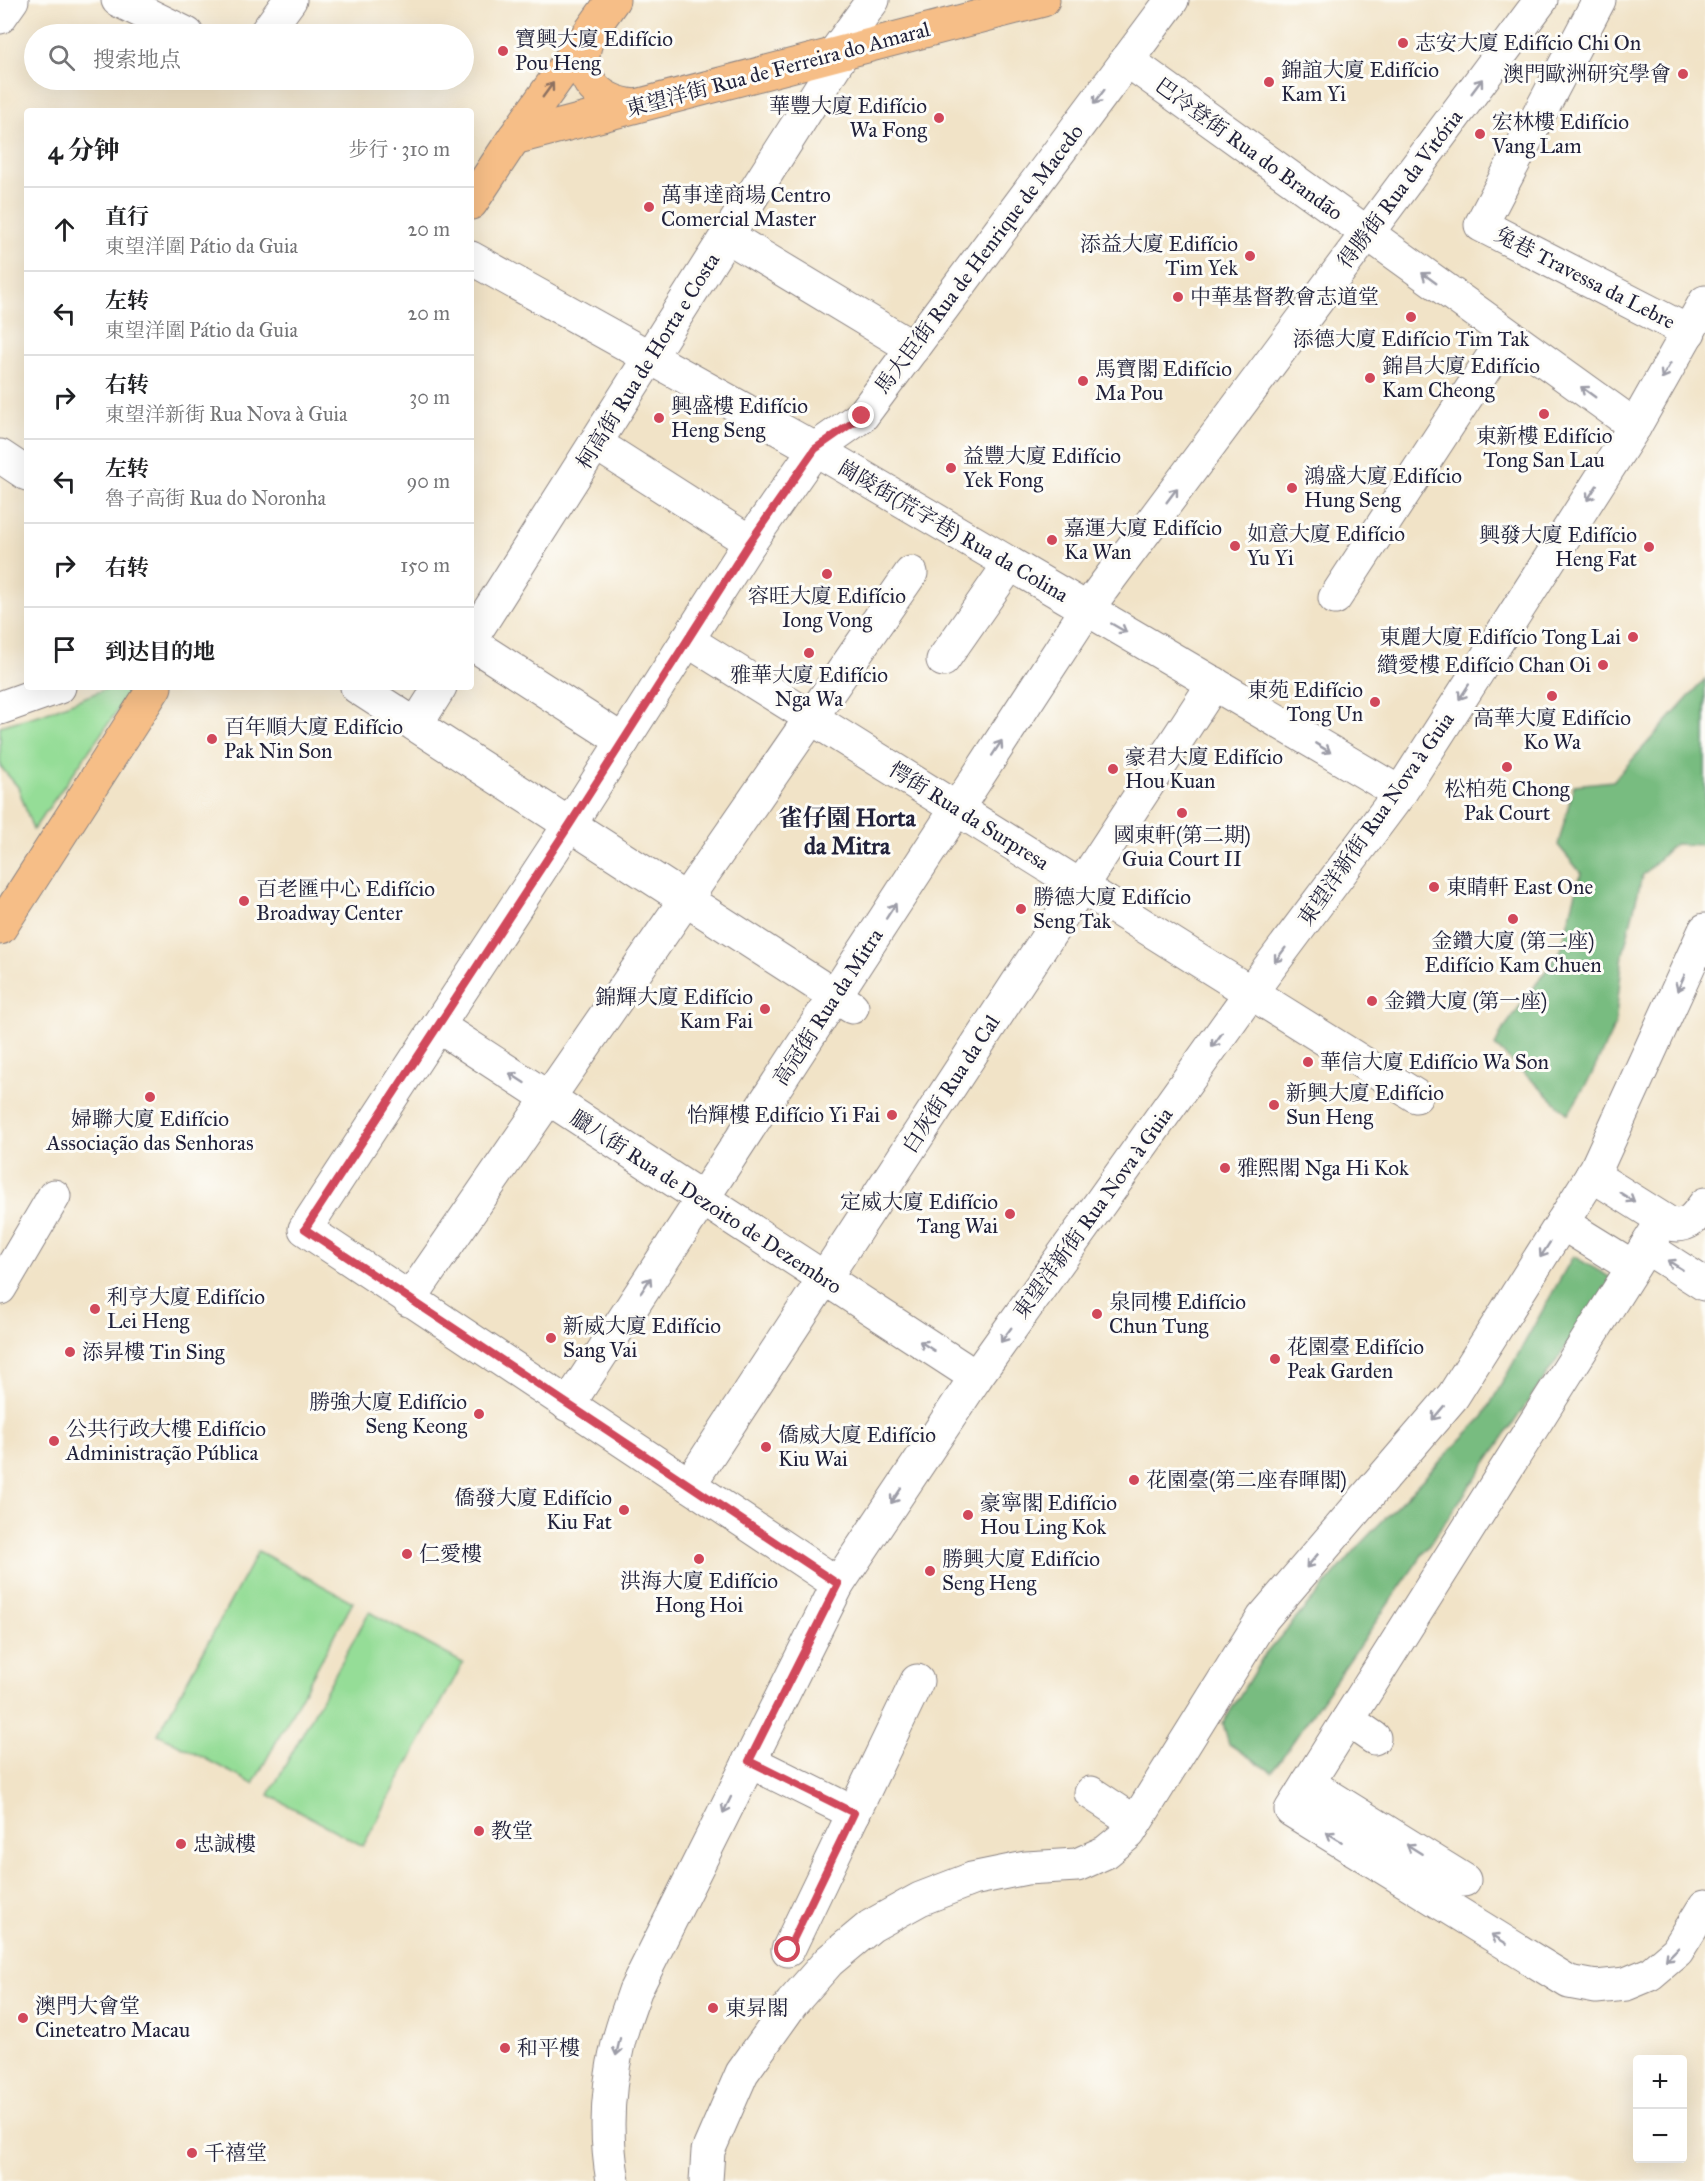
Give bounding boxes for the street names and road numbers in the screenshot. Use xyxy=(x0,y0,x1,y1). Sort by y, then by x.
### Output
street label: 東望洋街 Rua de Ferreira do Amaral xyxy=(623,16,933,122)
street label: 巴冷登街 Rua do Brandão xyxy=(1150,72,1348,226)
street label: 得勝街 Rua da Vitória xyxy=(1332,105,1468,273)
street label: 馬大臣街 Rua de Henrique de Macedo xyxy=(869,119,1089,399)
street label: 兔巷 Travessa da Lebre xyxy=(1490,221,1680,335)
street label: 柯高街 Rua de Horta e Costa xyxy=(571,248,725,474)
street label: 崗陵街(荒字巷) Rua da Colina xyxy=(833,454,1073,608)
street label: 東望洋新街 Rua Nova à Guia xyxy=(1292,707,1460,931)
street label: 愕街 Rua da Surpresa xyxy=(884,756,1054,876)
street label: 高冠街 Rua da Mitra xyxy=(768,923,889,1090)
street label: 白灰街 Rua da Cal xyxy=(897,1010,1006,1158)
street label: 東望洋新街 Rua Nova à Guia xyxy=(1008,1102,1178,1324)
street label: 臘八街 Rua de Dezoito de Dezembro xyxy=(565,1104,847,1300)

